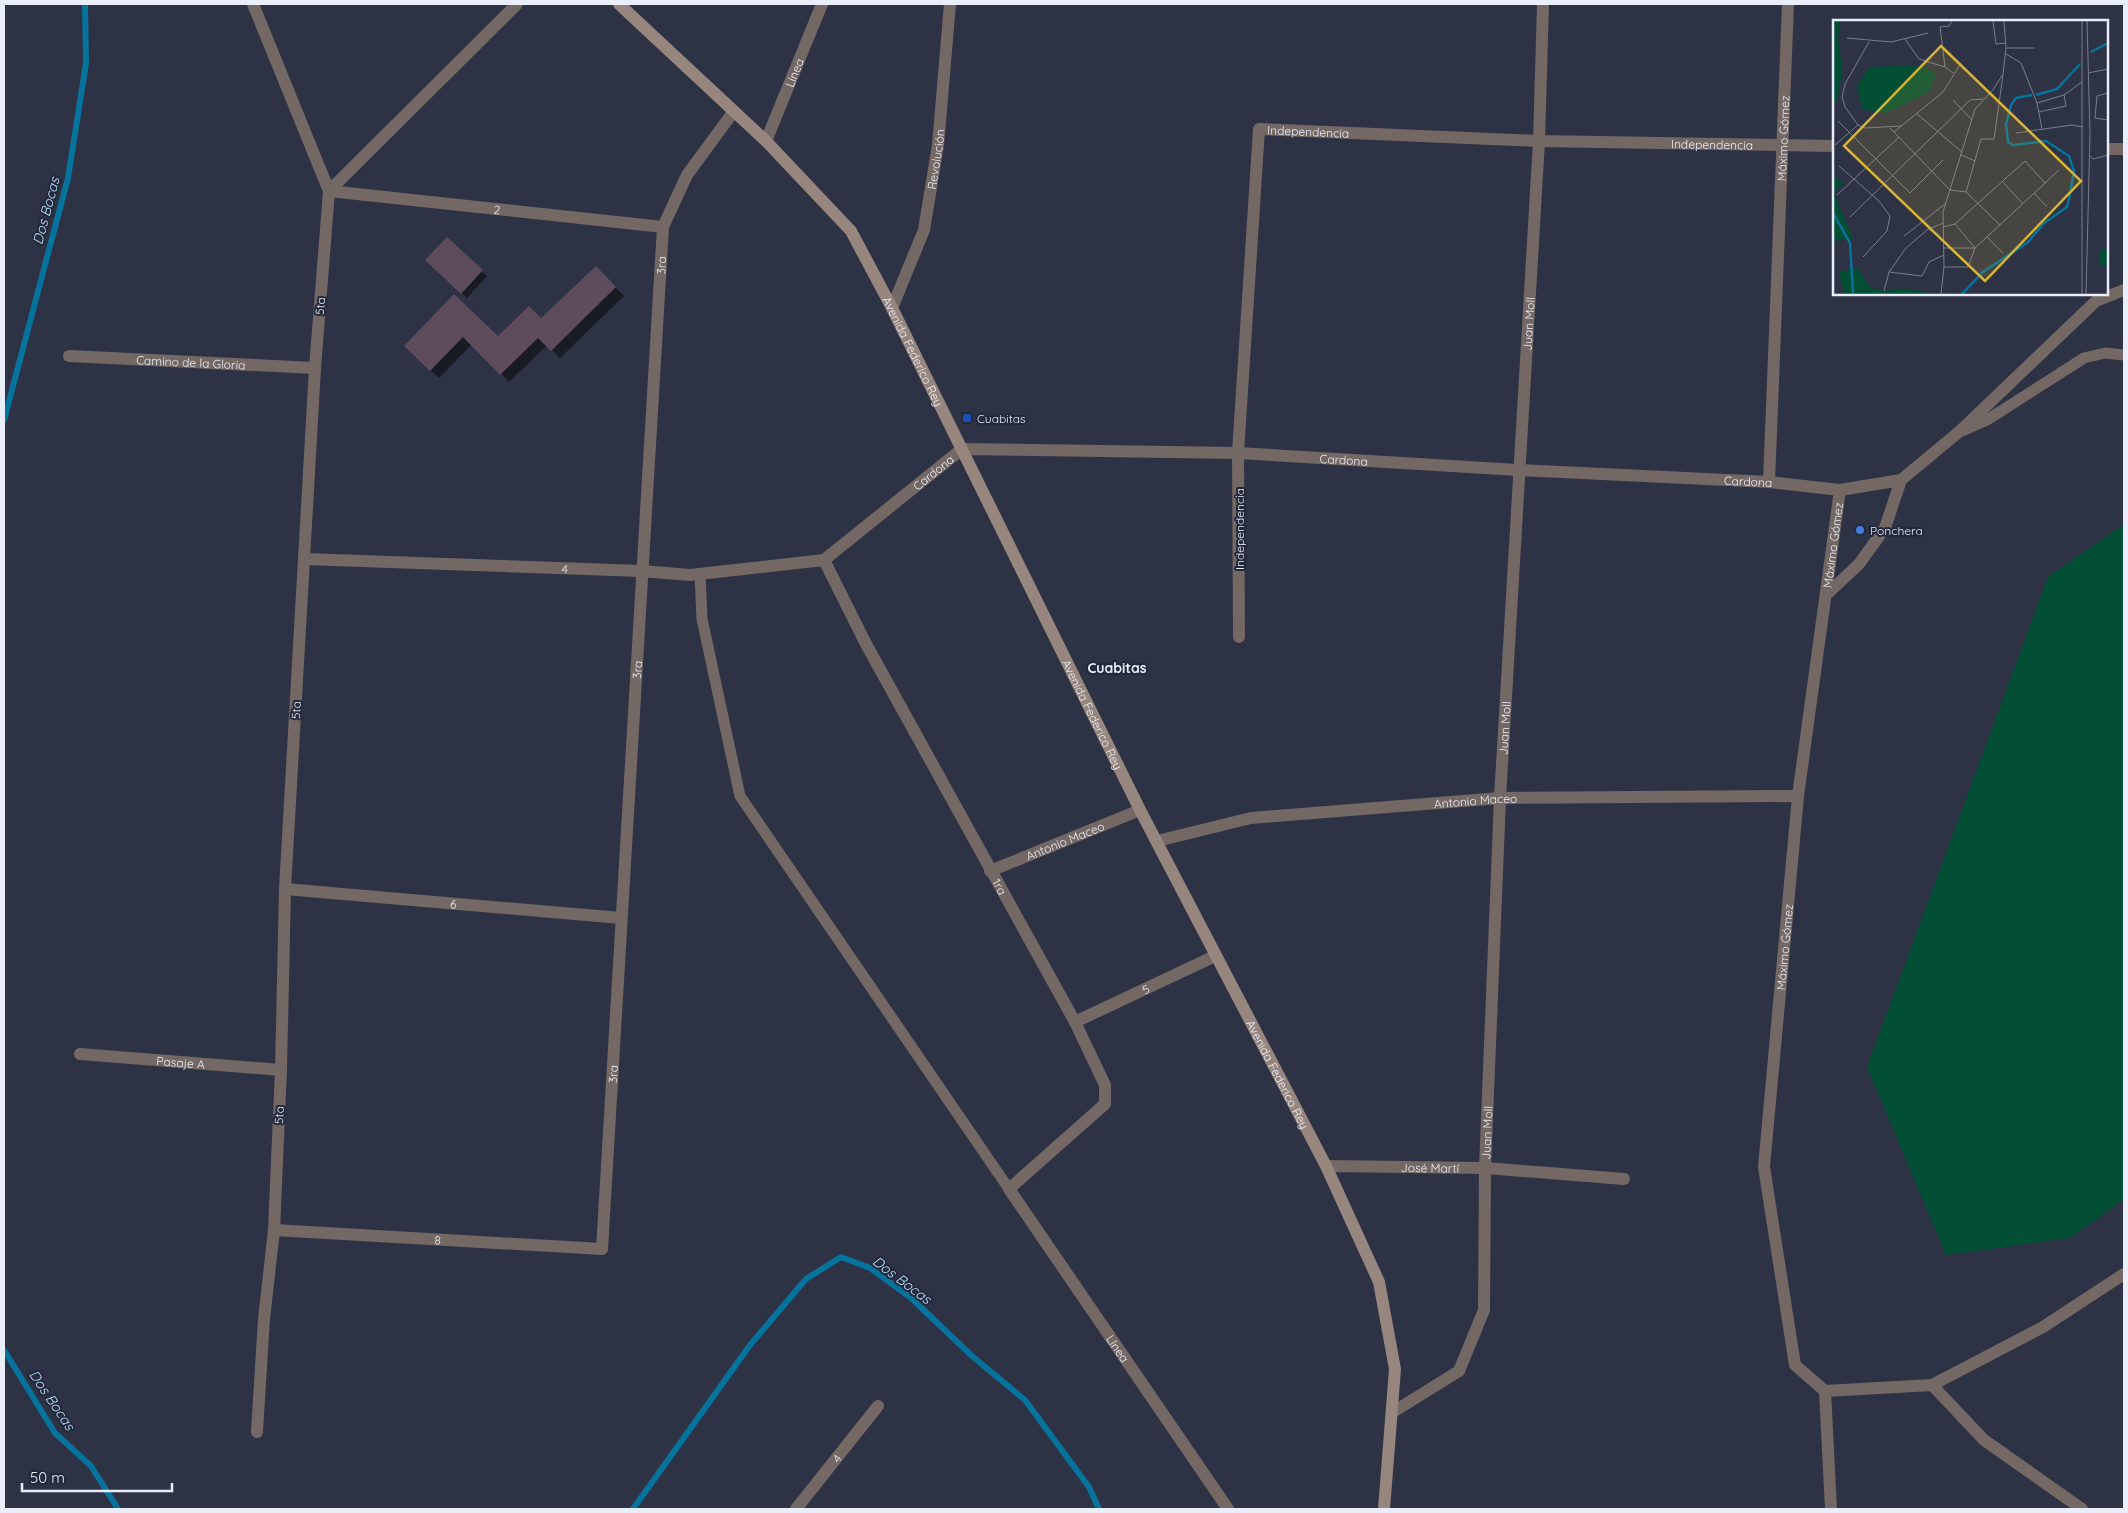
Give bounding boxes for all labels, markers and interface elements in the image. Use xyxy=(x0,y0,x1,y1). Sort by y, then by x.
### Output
inset map xyxy=(1833,20,2108,295)
street label: Línea xyxy=(781,56,807,89)
street label: Máximo Gómez xyxy=(1773,95,1792,182)
street label: Independencia xyxy=(1267,122,1350,140)
street label: Revolución xyxy=(923,128,947,190)
street label: Independencia xyxy=(1671,136,1753,152)
water label: Dos Bocas xyxy=(28,174,64,247)
street label: 2 xyxy=(493,201,501,217)
street label: 3ra xyxy=(653,256,669,275)
street label: Avenida Federico Rey xyxy=(880,294,947,409)
street label: 5ta xyxy=(312,296,328,316)
street label: Juan Moll xyxy=(1519,296,1537,351)
street label: Camino de la Gloria xyxy=(136,352,246,372)
place label: Cuabitas xyxy=(977,411,1026,426)
marker: Cuabitas xyxy=(961,412,973,424)
street label: Cardona xyxy=(1319,450,1368,468)
street label: Cardona xyxy=(910,451,957,493)
street label: Cardona xyxy=(1724,472,1773,490)
street label: Independencia xyxy=(1232,488,1247,570)
street label: Máximo Gómez xyxy=(1819,501,1846,589)
place label: Ponchera xyxy=(1870,523,1923,538)
marker: Ponchera xyxy=(1854,524,1866,536)
street label: 4 xyxy=(561,561,568,576)
street label: Avenida Federico Rey xyxy=(1059,657,1126,772)
district label: Cuabitas xyxy=(1087,659,1147,677)
street label: 3ra xyxy=(629,660,645,679)
street label: 5ta xyxy=(288,701,304,719)
street label: Juan Moll xyxy=(1495,701,1513,755)
street label: Antonio Maceo xyxy=(1433,790,1517,811)
street label: Antonio Maceo xyxy=(1024,818,1107,863)
street label: 1ra xyxy=(990,876,1011,897)
street label: 6 xyxy=(450,896,458,911)
street label: Máximo Gómez xyxy=(1773,903,1796,991)
street label: 5 xyxy=(1139,981,1152,997)
street label: Avenida Federico Rey xyxy=(1243,1017,1313,1131)
street label: Pasaje A xyxy=(156,1053,206,1071)
street label: 3ra xyxy=(604,1064,620,1083)
street label: Juan Moll xyxy=(1478,1105,1495,1160)
street label: 5ta xyxy=(271,1106,287,1124)
street label: José Martí xyxy=(1401,1159,1460,1175)
street label: 8 xyxy=(434,1232,441,1247)
water label: Dos Bocas xyxy=(869,1252,936,1309)
street label: Línea xyxy=(1103,1332,1133,1365)
water label: Dos Bocas xyxy=(25,1366,80,1435)
street label: 4 xyxy=(829,1451,844,1465)
scale bar xyxy=(22,1460,172,1492)
text: 50 m xyxy=(30,1468,65,1487)

